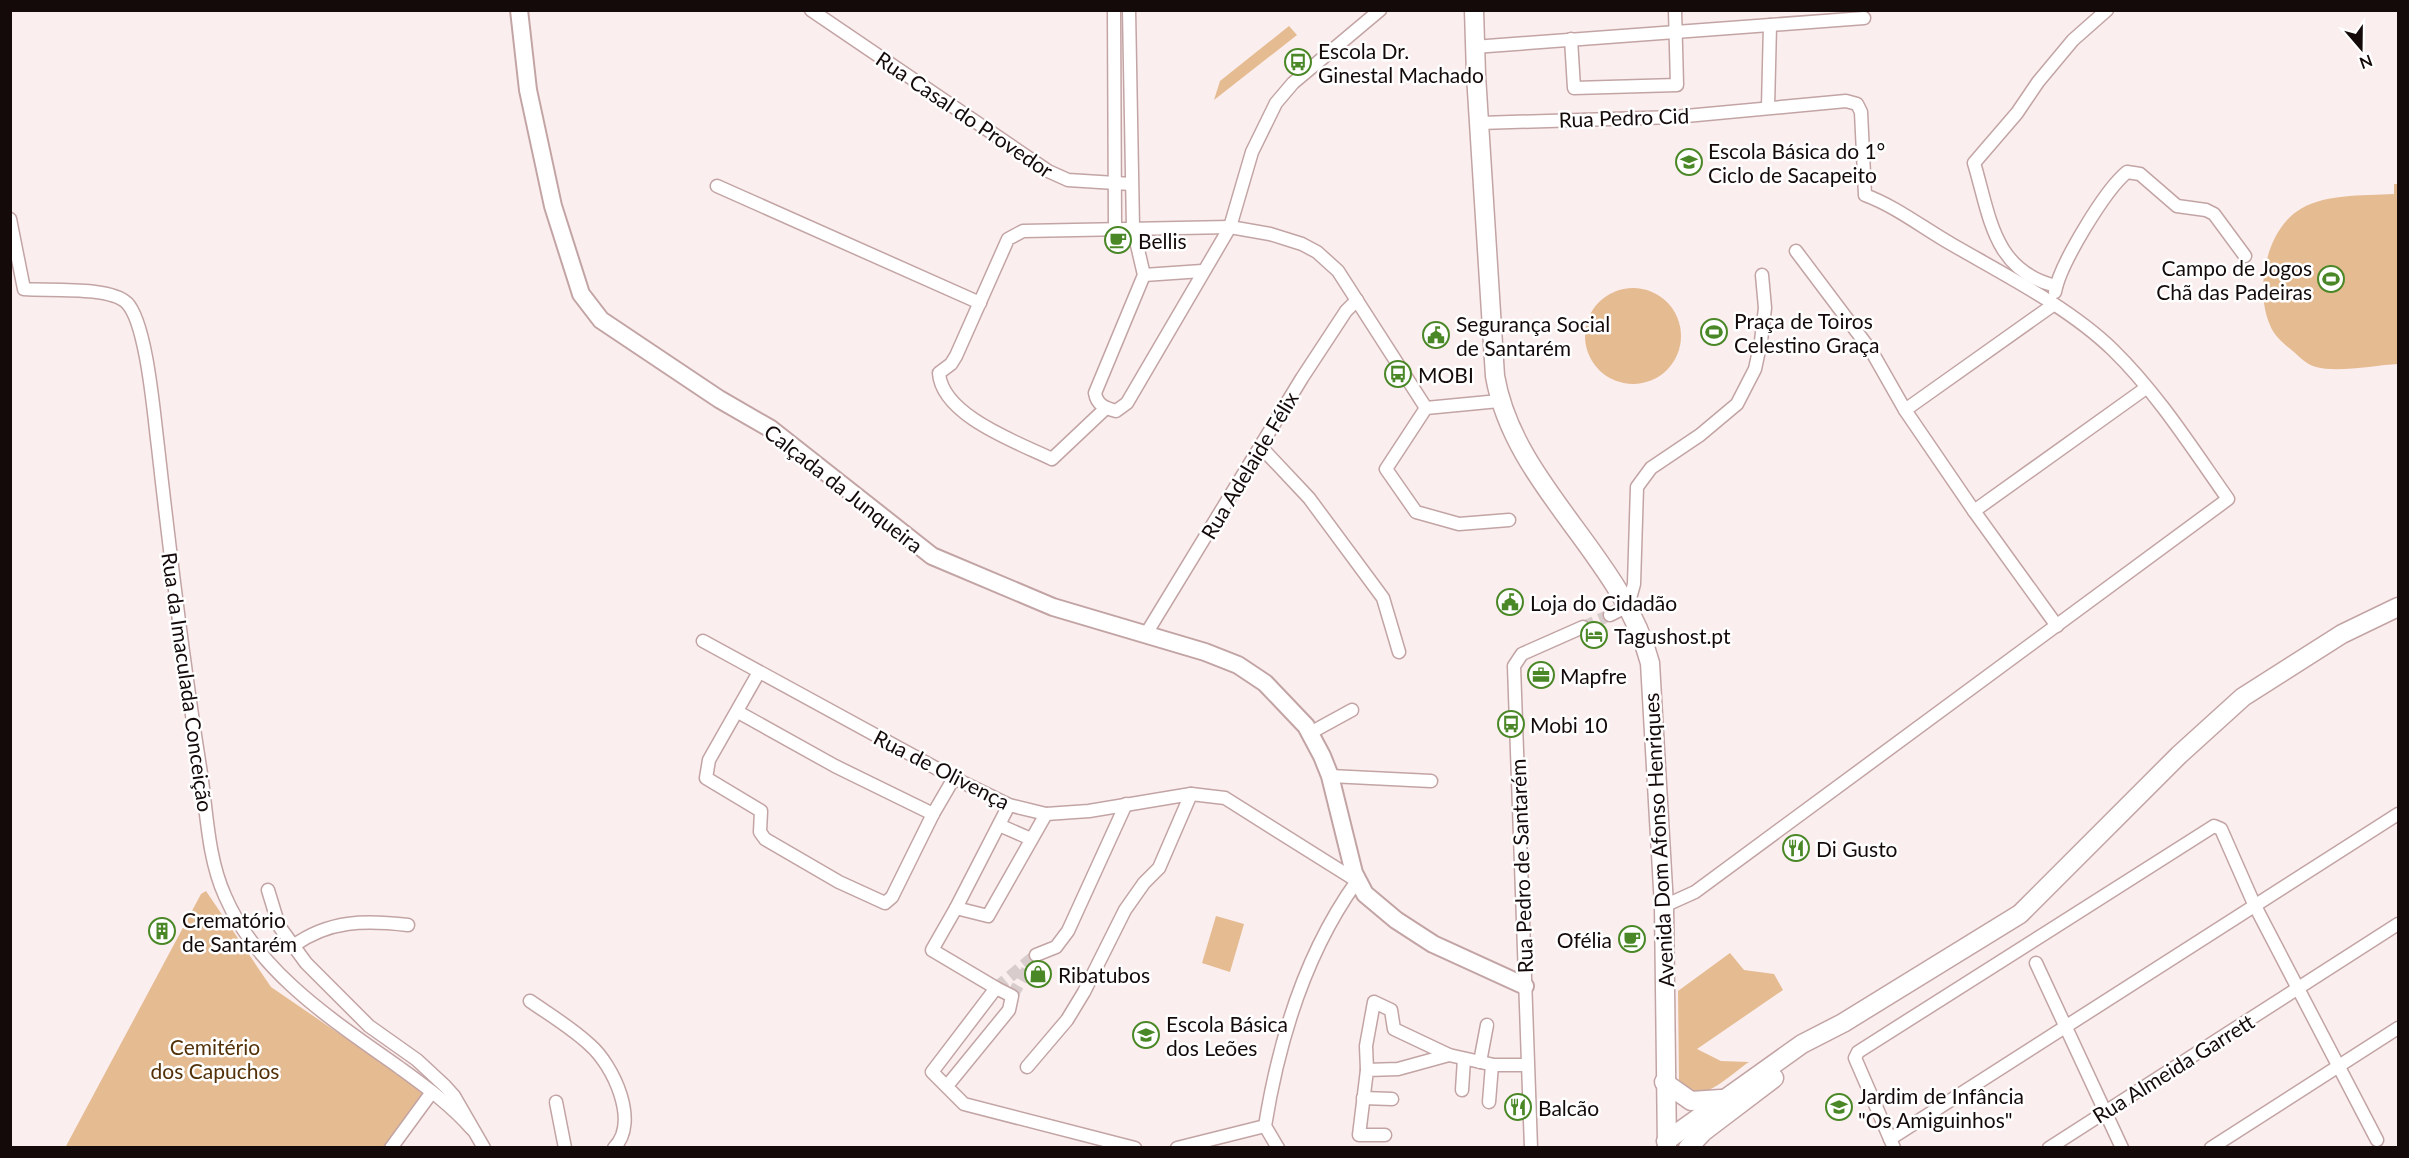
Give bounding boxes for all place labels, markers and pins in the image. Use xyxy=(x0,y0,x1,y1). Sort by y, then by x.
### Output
place label: Escola Dr. Ginestal Machado xyxy=(1318,38,1484,87)
bus stop icon: Escola Dr. Ginestal Machado xyxy=(1283,47,1313,77)
place label: Escola Básica do 1° Ciclo de Sacapeito xyxy=(1708,138,1885,187)
school or university icon: Escola Básica do 1° Ciclo de Sacapeito xyxy=(1674,147,1704,177)
cafe icon: Bellis xyxy=(1103,225,1133,255)
place label: Bellis xyxy=(1138,228,1187,253)
place label: Campo de Jogos Chã das Padeiras xyxy=(2156,255,2312,304)
sports icon: Campo de Jogos Chã das Padeiras xyxy=(2316,264,2346,294)
place label: Praça de Toiros Celestino Graça xyxy=(1734,308,1880,357)
place label: Segurança Social de Santarém xyxy=(1456,311,1610,360)
sports icon: Praça de Toiros Celestino Graça xyxy=(1699,317,1729,347)
public building icon: Segurança Social de Santarém xyxy=(1421,320,1451,350)
bus stop icon: MOBI xyxy=(1383,359,1413,389)
place label: MOBI xyxy=(1418,362,1474,387)
public building icon: Loja do Cidadão xyxy=(1495,587,1525,617)
place label: Loja do Cidadão xyxy=(1530,590,1677,615)
hotel icon: Tagushost.pt xyxy=(1579,620,1609,650)
place label: Tagushost.pt xyxy=(1614,623,1731,648)
office icon: Mapfre xyxy=(1526,660,1556,690)
place label: Mapfre xyxy=(1560,663,1627,688)
bus stop icon: Mobi 10 xyxy=(1496,709,1526,739)
place label: Mobi 10 xyxy=(1530,712,1608,737)
restaurant icon: Di Gusto xyxy=(1781,833,1811,863)
place label: Di Gusto xyxy=(1816,836,1898,861)
place label: Crematório de Santarém xyxy=(182,907,297,956)
building icon: Crematório de Santarém xyxy=(147,916,177,946)
cafe icon: Ofélia xyxy=(1617,924,1647,954)
place label: Ofélia xyxy=(1557,927,1612,952)
shop icon: Ribatubos xyxy=(1023,959,1053,989)
place label: Ribatubos xyxy=(1058,962,1150,987)
place label: Escola Básica dos Leões xyxy=(1166,1011,1288,1060)
school or university icon: Escola Básica dos Leões xyxy=(1131,1020,1161,1050)
place label: Jardim de Infância "Os Amiguinhos" xyxy=(1858,1083,2024,1132)
restaurant icon: Balcão xyxy=(1503,1092,1533,1122)
school or university icon: Jardim de Infância "Os Amiguinhos" xyxy=(1824,1092,1854,1122)
place label: Balcão xyxy=(1538,1095,1599,1120)

